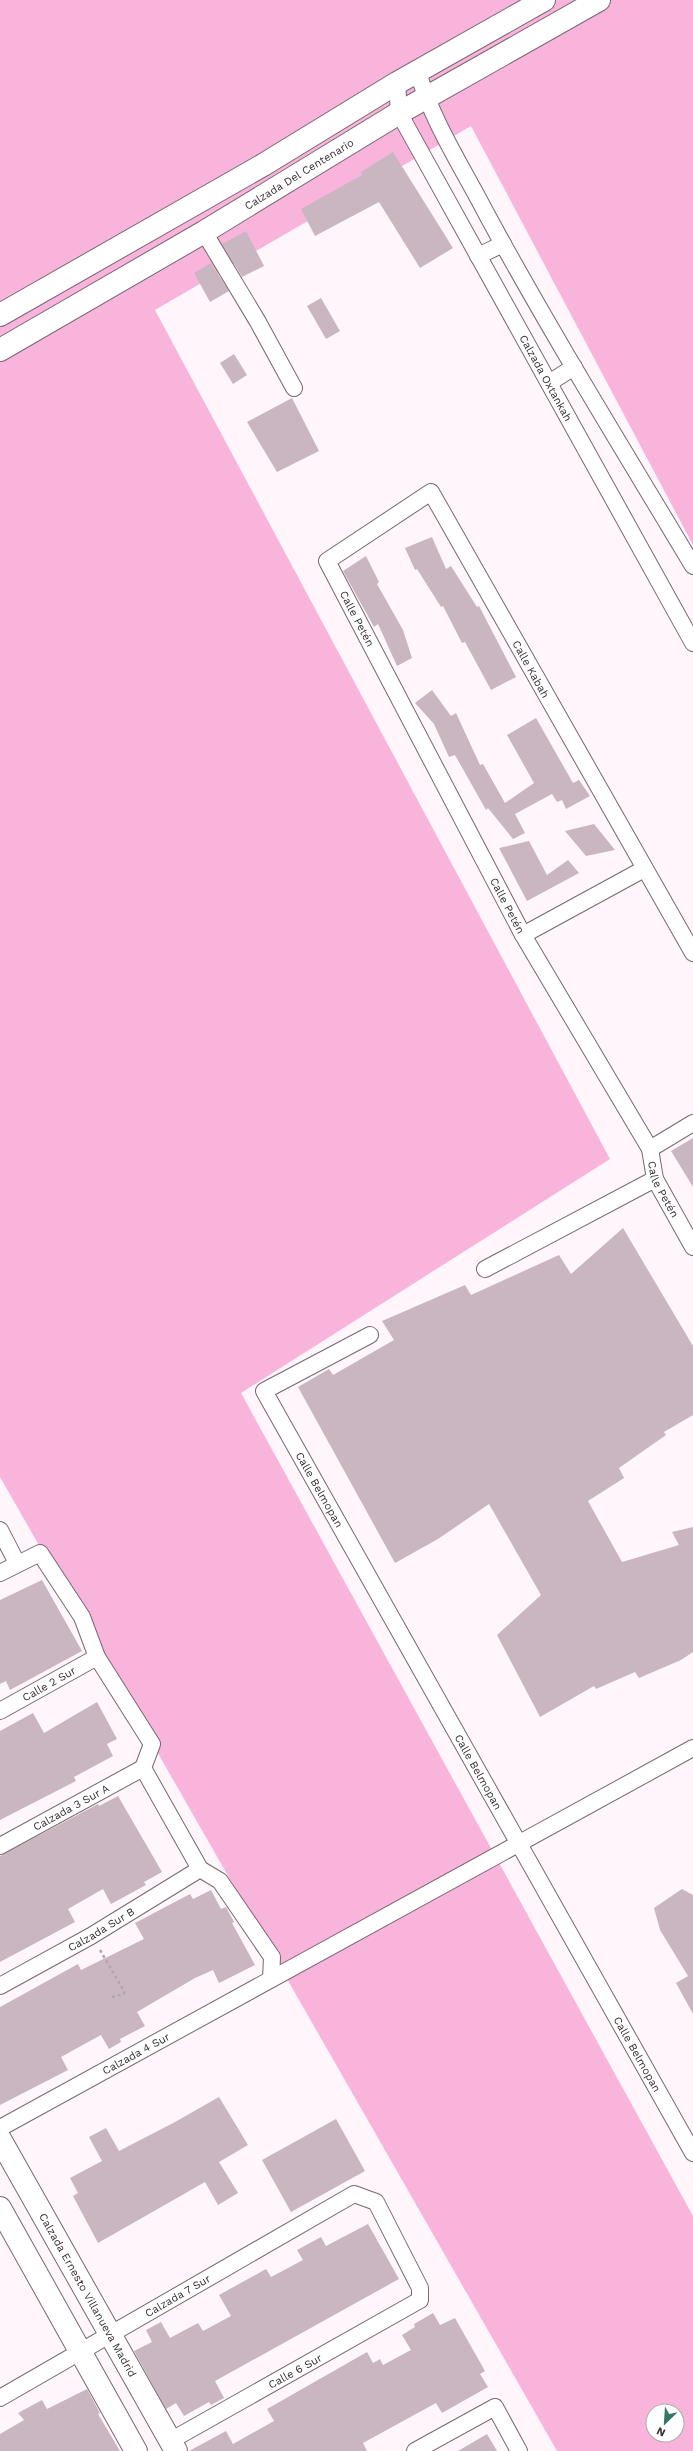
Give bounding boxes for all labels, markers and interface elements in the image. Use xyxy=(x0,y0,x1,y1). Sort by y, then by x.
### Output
street label: Calzada Del Centenario xyxy=(242,136,356,213)
street label: Calzada Oxtankah xyxy=(516,333,575,424)
street label: Calle Petén xyxy=(337,589,377,649)
street label: Calle Kabah xyxy=(509,638,552,700)
street label: Calle Petén xyxy=(487,876,527,936)
street label: Calle Petén xyxy=(645,1160,681,1220)
street label: Calle Belmopan xyxy=(293,1450,345,1530)
street label: Calle 2 Sur xyxy=(20,1664,79,1704)
street label: Calle Belmopan xyxy=(452,1732,504,1812)
street label: Calzada 3 Sur A xyxy=(31,1782,112,1834)
street label: Calzada Sur B xyxy=(66,1905,137,1954)
street label: Calle Belmopan xyxy=(611,2014,663,2095)
street label: Calzada 4 Sur xyxy=(100,2030,172,2078)
street label: Calzada Ernesto Villanueva Madrid xyxy=(36,2211,139,2379)
street label: Calzada 7 Sur xyxy=(143,2272,213,2320)
street label: Calle 6 Sur xyxy=(266,2351,325,2391)
north arrow xyxy=(645,2403,685,2443)
text: N xyxy=(655,2424,667,2439)

